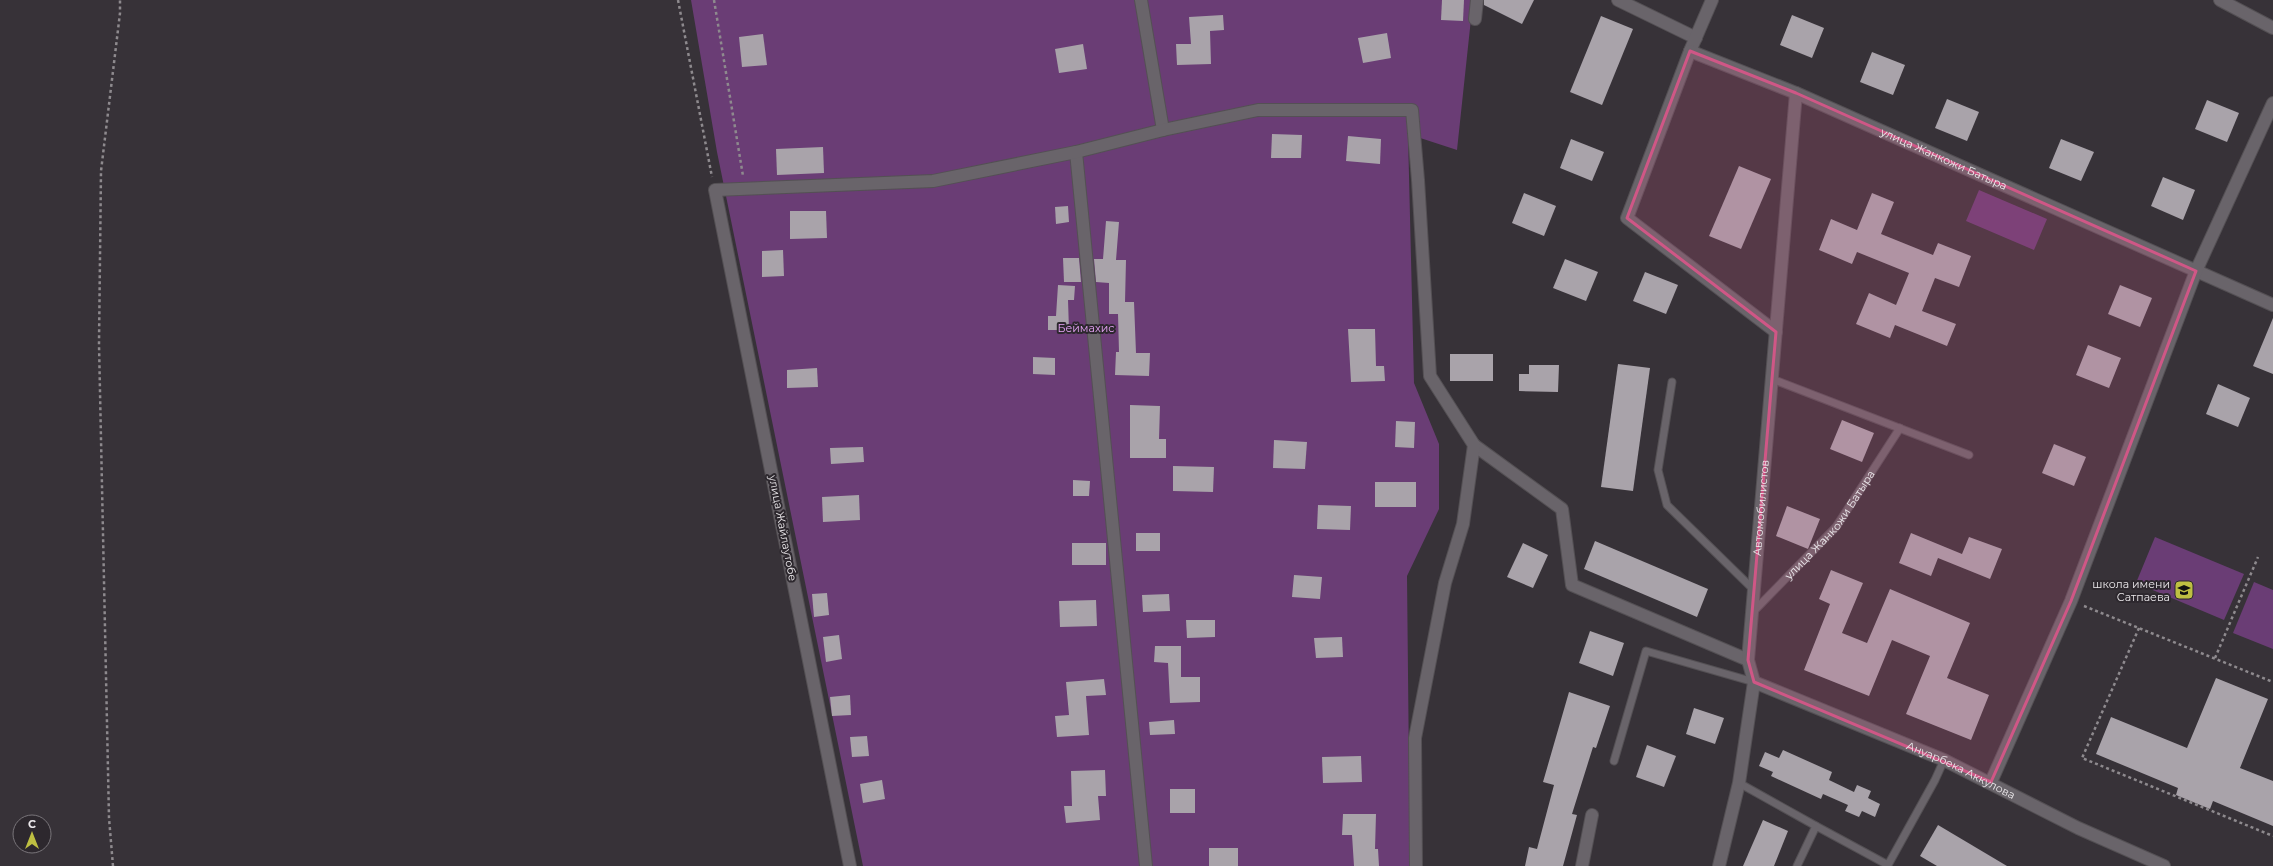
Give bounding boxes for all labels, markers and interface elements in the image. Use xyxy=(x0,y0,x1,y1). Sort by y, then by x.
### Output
street label: улица Жанкожи Батыра xyxy=(1878,124,2009,193)
park label: Беймахис xyxy=(1057,321,1115,335)
street label: Автомобилистов xyxy=(1750,459,1772,557)
street label: улица Жанкожи Батыра xyxy=(1781,468,1878,583)
street label: улица Жайлаутобе xyxy=(766,473,800,582)
place label: школа имени Сатпаева xyxy=(2092,577,2170,604)
school or university icon: школа имени Сатпаева xyxy=(2173,579,2195,601)
street label: Ануарбека Аккулова xyxy=(1904,738,2018,802)
north arrow xyxy=(12,814,52,854)
text: С xyxy=(28,817,36,831)

